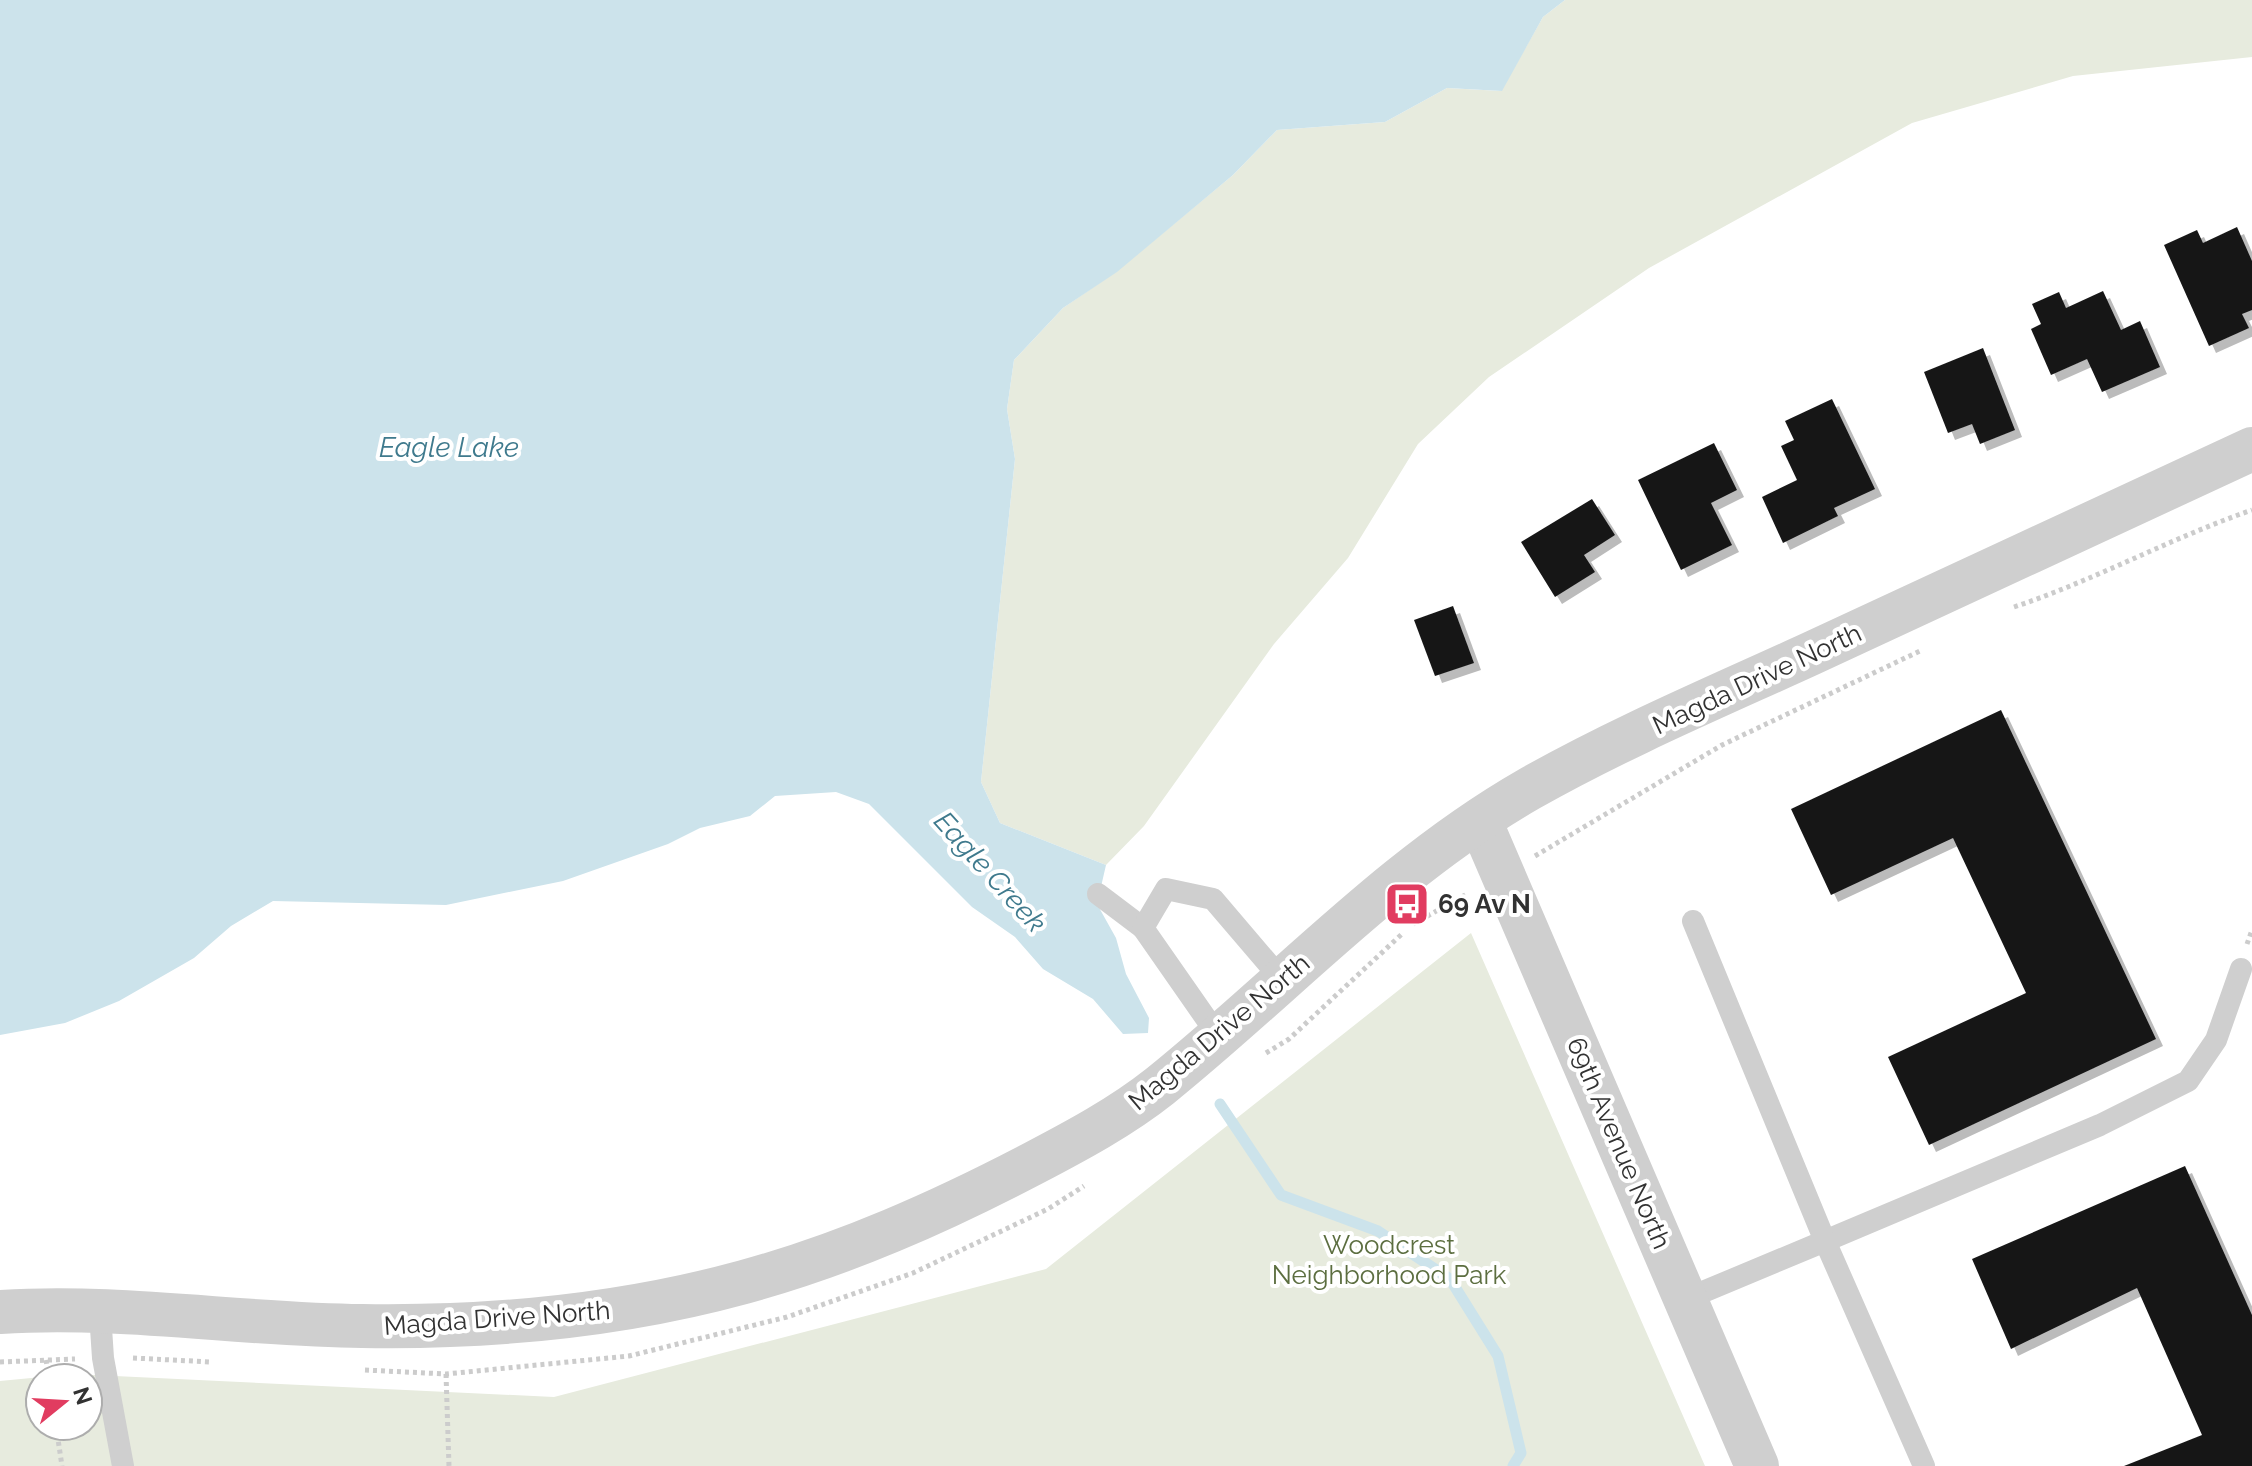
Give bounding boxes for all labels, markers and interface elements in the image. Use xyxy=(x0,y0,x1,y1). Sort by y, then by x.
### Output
water label: Eagle Lake xyxy=(379,431,519,464)
street label: Magda Drive North xyxy=(1648,617,1866,741)
water label: Eagle Creek xyxy=(927,805,1053,939)
bus stop icon: 69 Av N xyxy=(1383,880,1431,928)
place label: 69 Av N xyxy=(1438,889,1531,919)
street label: Magda Drive North xyxy=(1122,948,1316,1116)
street label: 69th Avenue North xyxy=(1561,1033,1677,1253)
park label: Woodcrest Neighborhood Park xyxy=(1272,1230,1507,1290)
street label: Magda Drive North xyxy=(383,1295,611,1341)
north arrow xyxy=(24,1362,104,1442)
text: N xyxy=(68,1384,98,1408)

